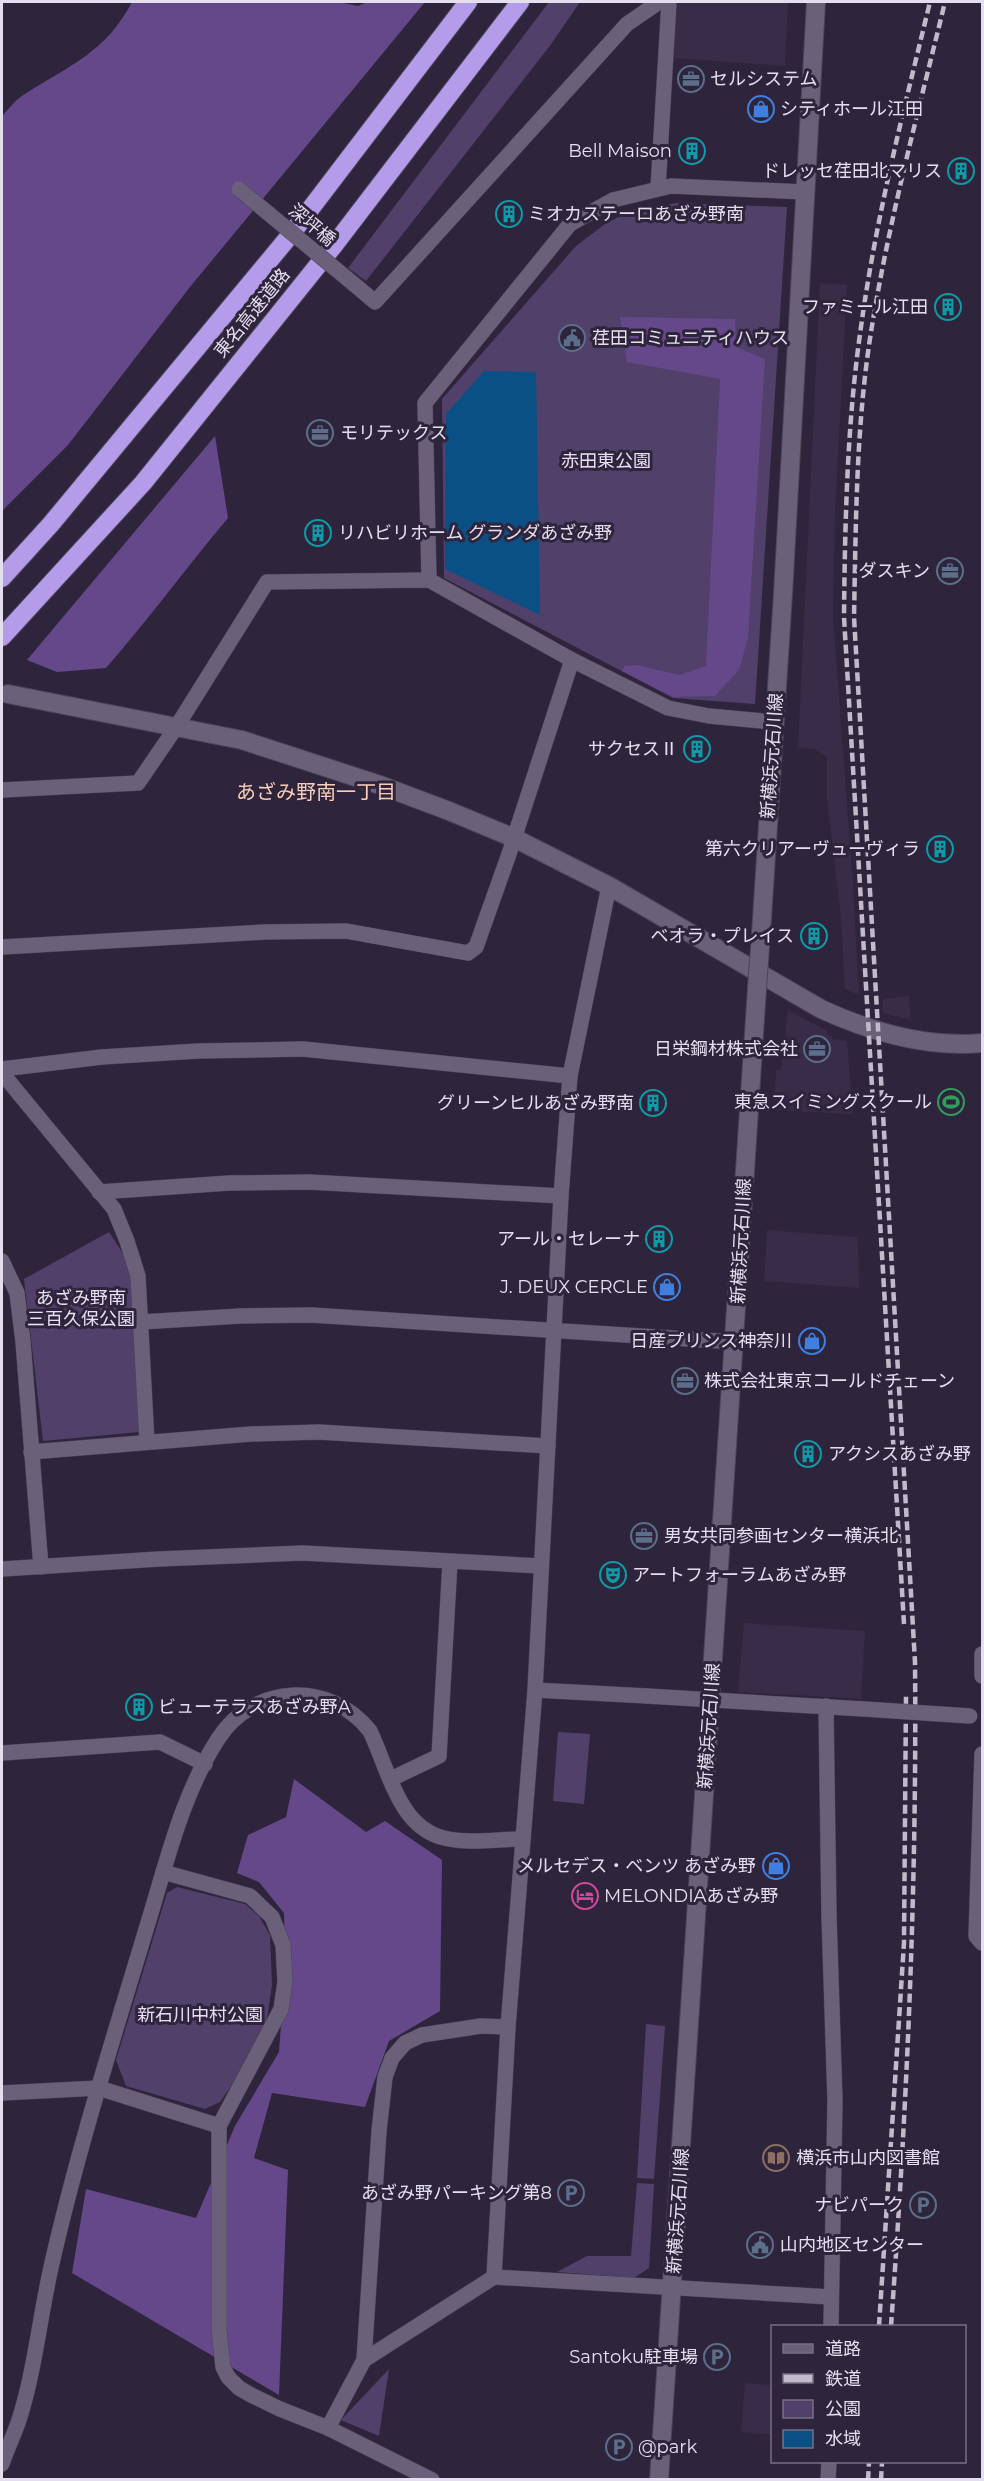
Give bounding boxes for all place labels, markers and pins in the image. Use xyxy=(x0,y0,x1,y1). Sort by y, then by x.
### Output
office icon: セルシステム xyxy=(676,64,706,94)
place label: セルシステム xyxy=(710,68,817,90)
shop icon: シティホール江田 xyxy=(746,94,776,124)
place label: シティホール江田 xyxy=(780,98,923,120)
building icon: Bell Maison xyxy=(677,136,707,166)
place label: Bell Maison xyxy=(568,140,672,162)
building icon: ドレッセ荏田北マリス xyxy=(946,156,976,186)
place label: ドレッセ荏田北マリス xyxy=(762,160,942,182)
building icon: ミオカステーロあざみ野南 xyxy=(494,199,524,229)
place label: ミオカステーロあざみ野南 xyxy=(528,203,744,225)
building icon: ファミール江田 xyxy=(933,292,963,322)
place label: ファミール江田 xyxy=(802,296,928,318)
public building icon: 荏田コミュニティハウス xyxy=(557,323,587,353)
place label: 荏田コミュニティハウス xyxy=(592,327,789,349)
office icon: モリテックス xyxy=(305,418,335,448)
place label: モリテックス xyxy=(340,422,447,444)
building icon: リハビリホーム グランダあざみ野 xyxy=(303,518,333,548)
place label: リハビリホーム グランダあざみ野 xyxy=(338,522,612,544)
office icon: ダスキン xyxy=(935,556,965,586)
place label: ダスキン xyxy=(859,560,930,582)
building icon: サクセスⅡ xyxy=(682,734,712,764)
place label: サクセスⅡ xyxy=(588,738,678,760)
building icon: 第六クリアーヴューヴィラ xyxy=(925,834,955,864)
place label: 第六クリアーヴューヴィラ xyxy=(705,838,920,860)
building icon: ベオラ・プレイス xyxy=(799,921,829,951)
place label: ベオラ・プレイス xyxy=(651,925,794,947)
office icon: 日栄鋼材株式会社 xyxy=(802,1034,832,1064)
place label: 日栄鋼材株式会社 xyxy=(654,1038,798,1060)
sports icon: 東急スイミングスクール xyxy=(936,1087,966,1117)
building icon: グリーンヒルあざみ野南 xyxy=(638,1088,668,1118)
place label: 東急スイミングスクール xyxy=(734,1091,932,1113)
place label: グリーンヒルあざみ野南 xyxy=(437,1092,634,1114)
building icon: アール・セレーナ xyxy=(644,1224,674,1254)
place label: アール・セレーナ xyxy=(497,1228,640,1250)
shop icon: J. DEUX CERCLE xyxy=(652,1272,682,1302)
place label: J. DEUX CERCLE xyxy=(499,1276,648,1298)
shop icon: 日産プリンス神奈川 xyxy=(797,1326,827,1356)
place label: 日産プリンス神奈川 xyxy=(630,1330,792,1352)
office icon: 株式会社東京コールドチェーン xyxy=(670,1366,700,1396)
place label: 株式会社東京コールドチェーン xyxy=(704,1370,955,1392)
building icon: アクシスあざみ野 xyxy=(793,1439,823,1469)
place label: アクシスあざみ野 xyxy=(828,1443,971,1465)
office icon: 男女共同参画センター横浜北 xyxy=(629,1521,659,1551)
place label: 男女共同参画センター横浜北 xyxy=(664,1525,898,1547)
theatre icon: アートフォーラムあざみ野 xyxy=(598,1560,628,1590)
place label: アートフォーラムあざみ野 xyxy=(632,1564,846,1586)
building icon: ビューテラスあざみ野A xyxy=(124,1692,154,1722)
place label: ビューテラスあざみ野A xyxy=(158,1696,351,1718)
shop icon: メルセデス・ベンツ あざみ野 xyxy=(761,1851,791,1881)
place label: メルセデス・ベンツ あざみ野 xyxy=(517,1855,756,1877)
hotel icon: MELONDIAあざみ野 xyxy=(570,1881,600,1911)
place label: MELONDIAあざみ野 xyxy=(604,1885,779,1907)
library icon: 横浜市山内図書館 xyxy=(761,2143,791,2173)
place label: 横浜市山内図書館 xyxy=(796,2147,940,2169)
parking icon: あざみ野パーキング第8 xyxy=(556,2178,586,2208)
place label: あざみ野パーキング第8 xyxy=(361,2182,552,2204)
parking icon: ナビパーク xyxy=(908,2190,938,2220)
place label: ナビパーク xyxy=(814,2194,904,2216)
public building icon: 山内地区センター xyxy=(745,2230,775,2260)
place label: 山内地区センター xyxy=(780,2234,924,2256)
parking icon: Santoku駐車場 xyxy=(702,2342,732,2372)
place label: Santoku駐車場 xyxy=(569,2346,698,2368)
parking icon: @park xyxy=(604,2432,634,2462)
place label: @park xyxy=(638,2436,697,2458)

